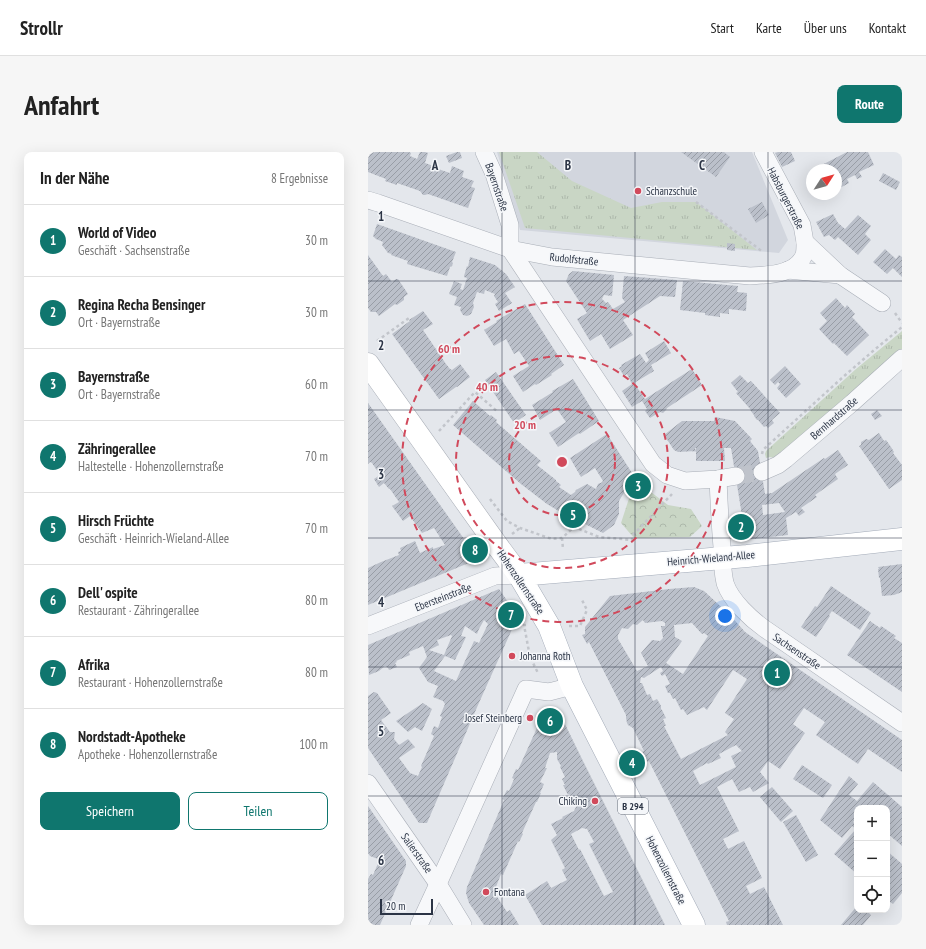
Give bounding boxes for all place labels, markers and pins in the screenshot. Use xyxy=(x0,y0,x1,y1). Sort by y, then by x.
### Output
place label: Schanzschule xyxy=(646,184,697,198)
marker: Schanzschule xyxy=(633,186,643,196)
centre of rings xyxy=(555,455,569,469)
pin: 3 xyxy=(625,471,651,501)
pin: 5 xyxy=(560,500,586,530)
pin: 2 xyxy=(728,512,754,542)
pin: 8 xyxy=(462,535,488,565)
pin: 7 xyxy=(498,600,524,630)
place label: Johanna Roth xyxy=(519,649,571,663)
marker: Johanna Roth xyxy=(507,651,517,661)
pin: 1 xyxy=(764,658,790,688)
pin: 6 xyxy=(537,706,563,736)
place label: Josef Steinberg xyxy=(464,711,522,725)
marker: Josef Steinberg xyxy=(525,713,535,723)
pin: 4 xyxy=(619,748,645,778)
place label: Chiking xyxy=(558,794,587,808)
marker: Chiking xyxy=(590,796,600,806)
place label: Fontana xyxy=(494,885,525,899)
marker: Fontana xyxy=(481,887,491,897)

